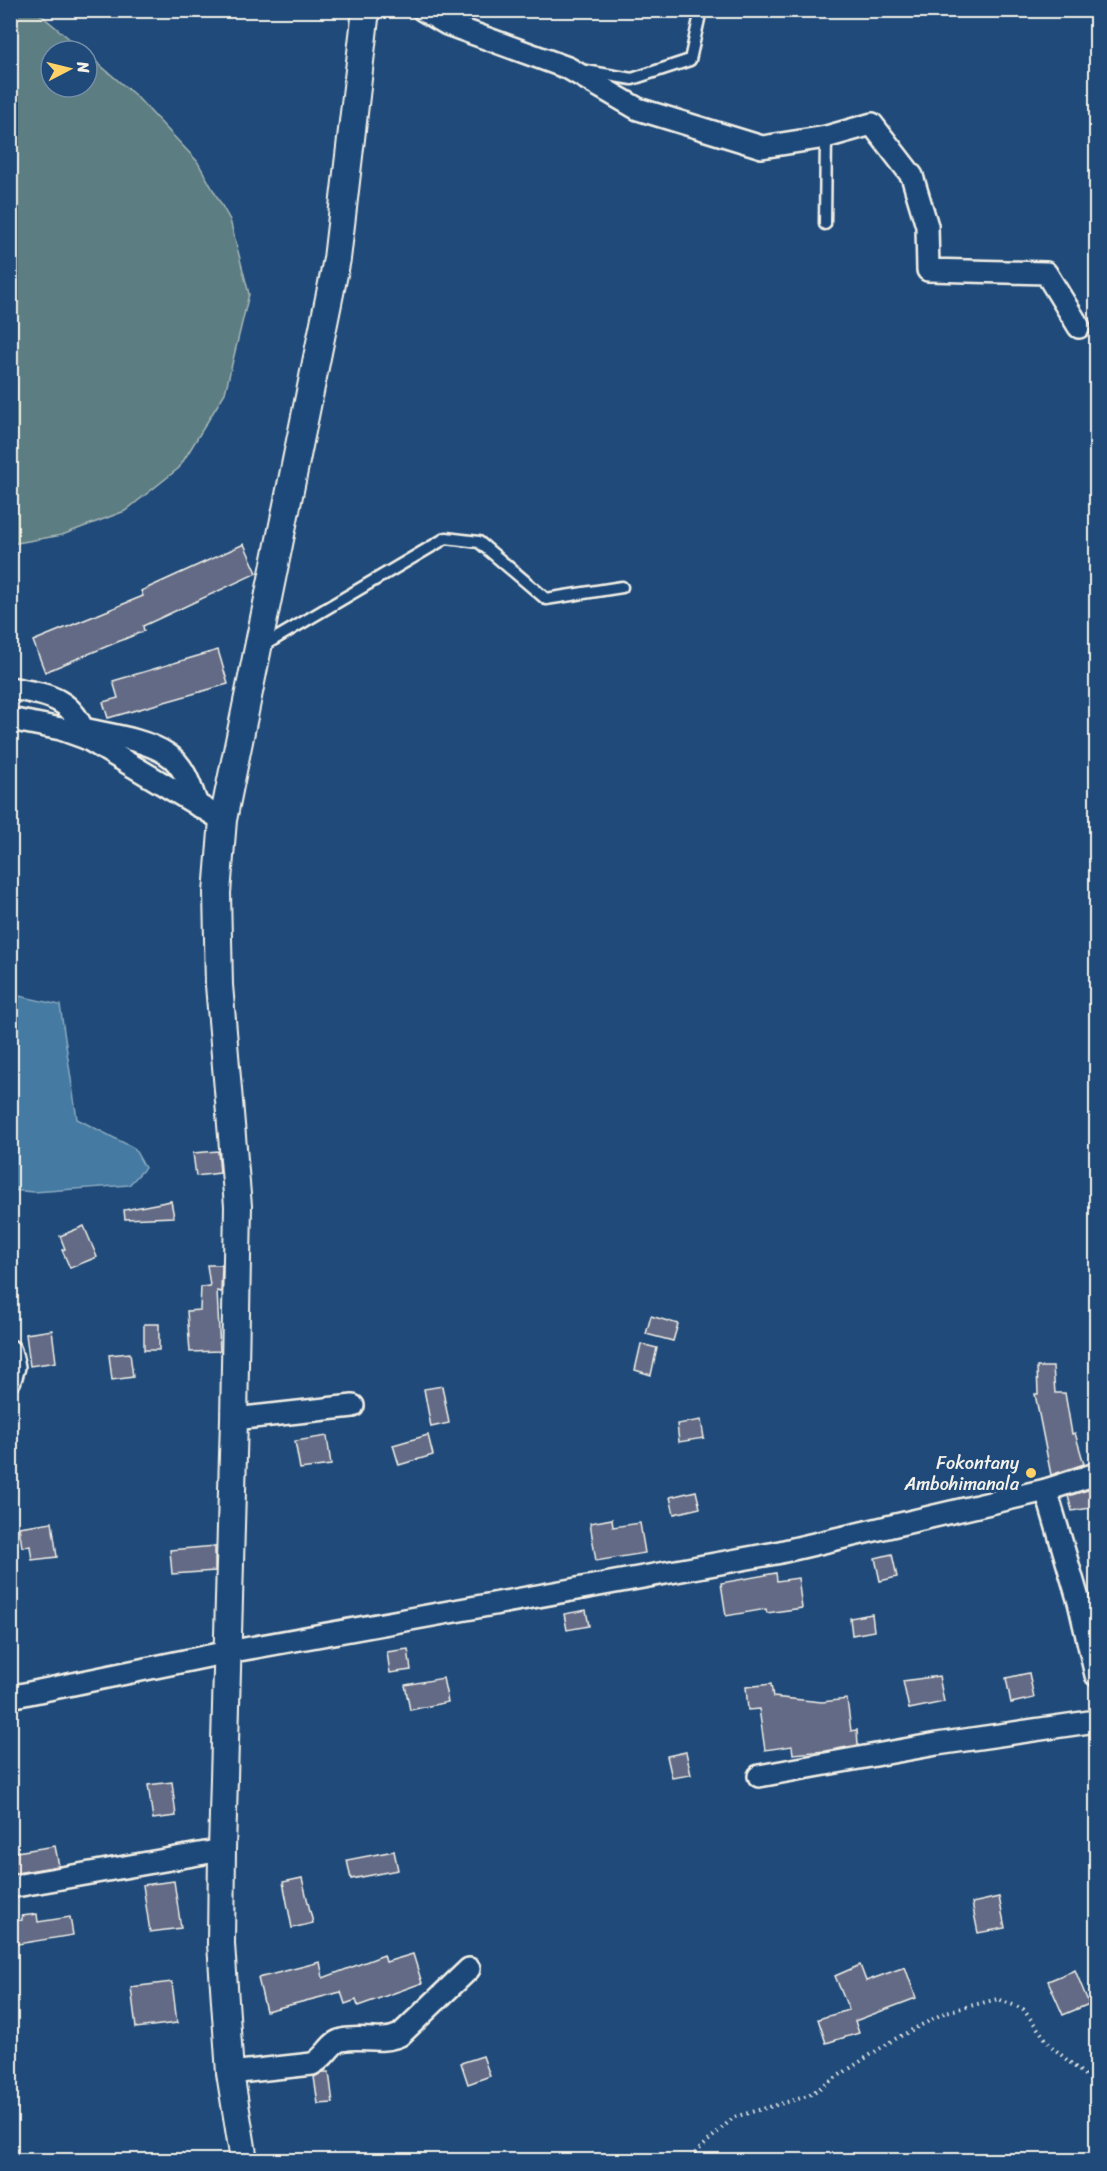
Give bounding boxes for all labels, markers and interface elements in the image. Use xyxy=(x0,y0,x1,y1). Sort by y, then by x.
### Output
north arrow xyxy=(39,39,99,99)
text: N xyxy=(68,59,99,75)
place label: Fokontany Ambohimanala xyxy=(903,1447,1020,1500)
marker: Fokontany Ambohimanala xyxy=(1024,1466,1038,1480)

